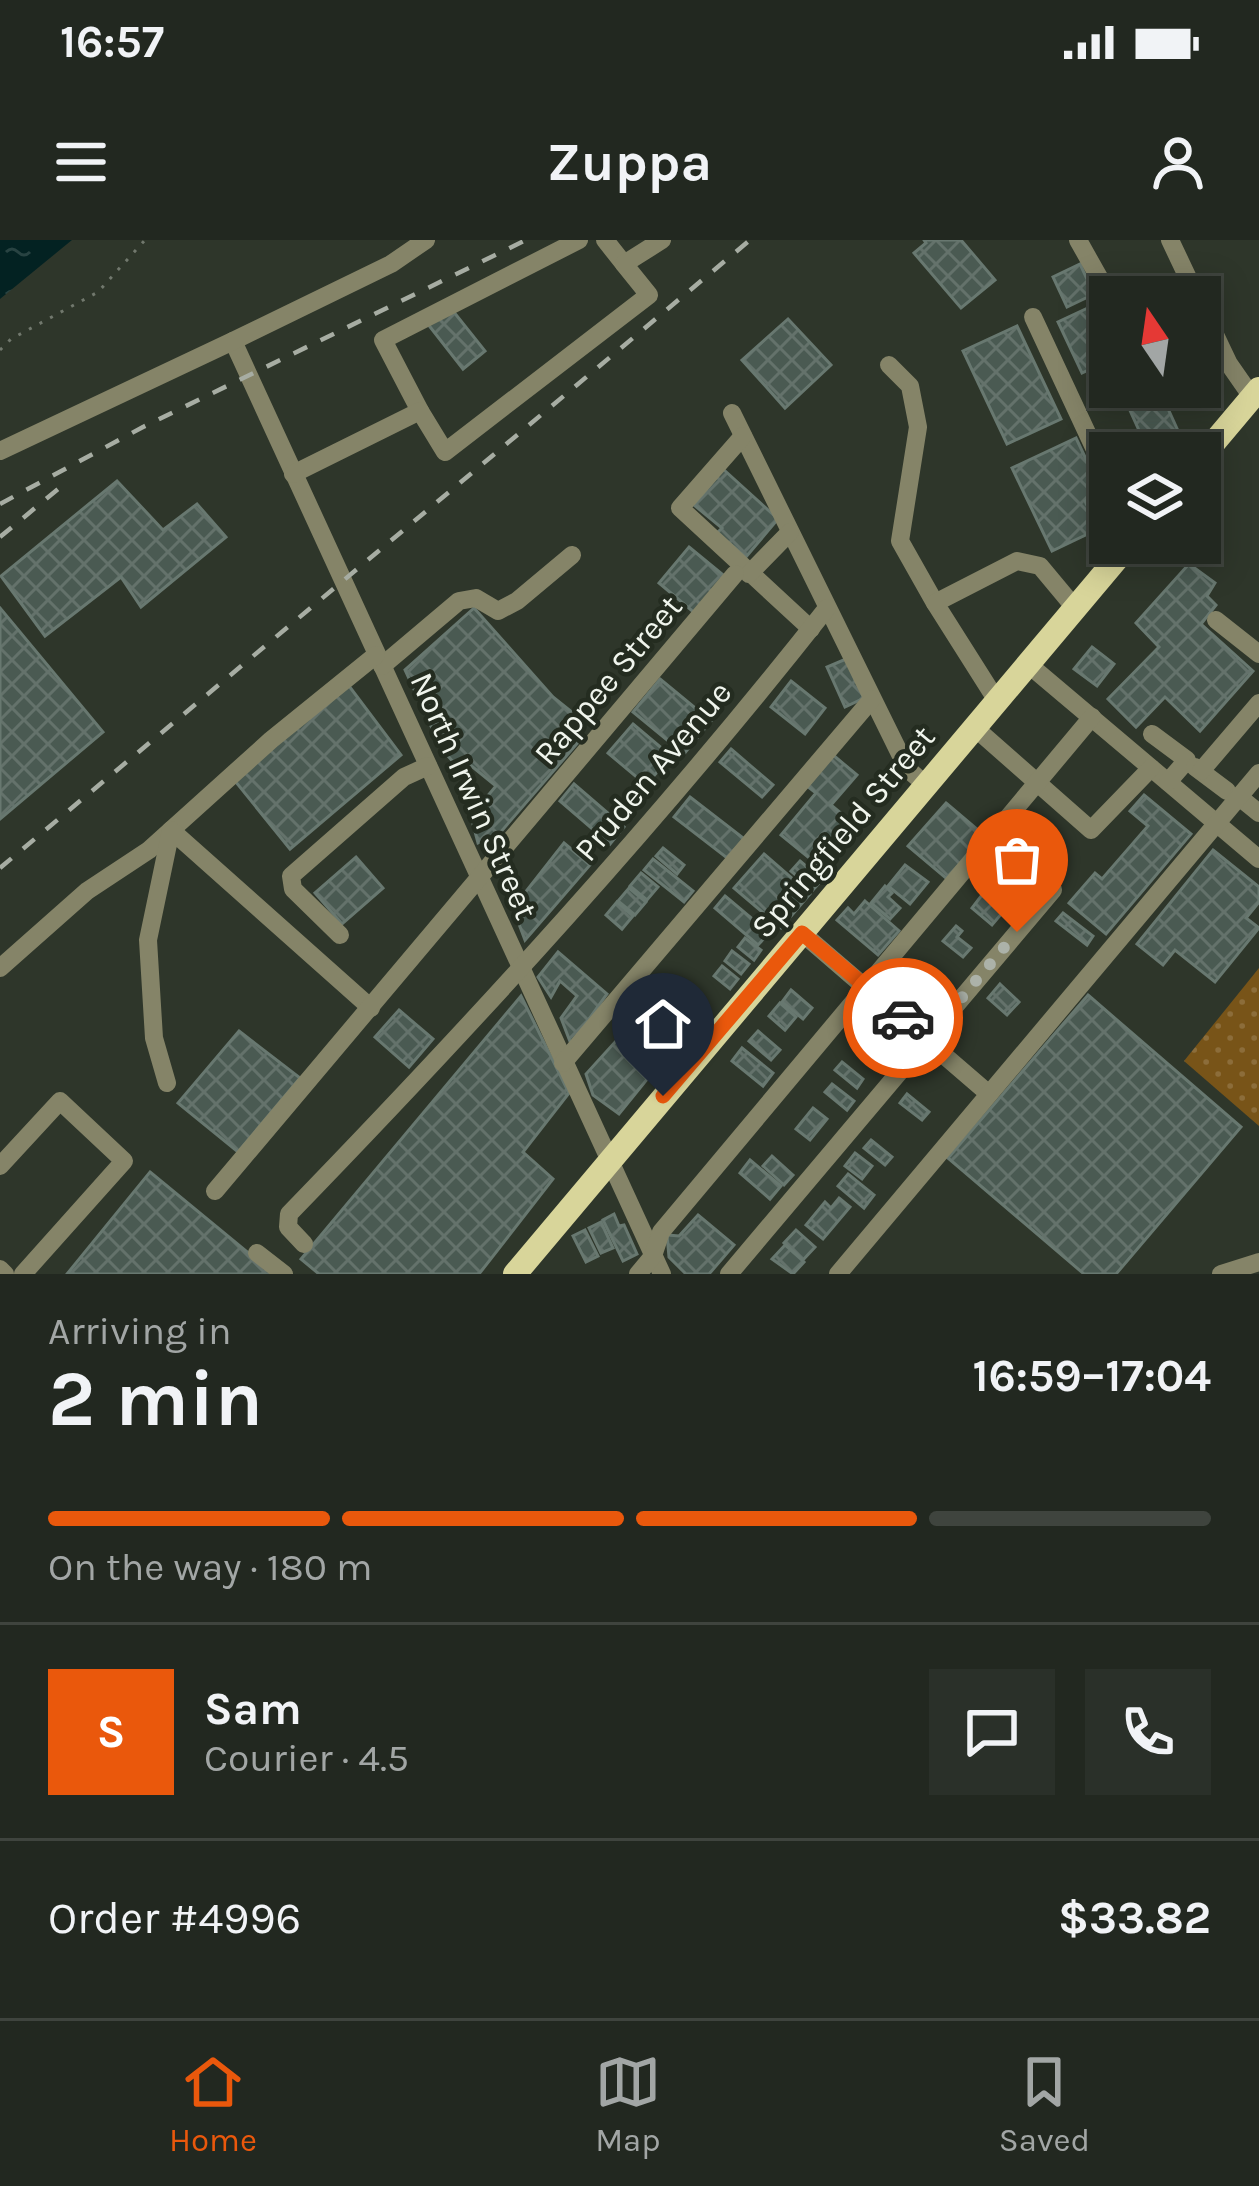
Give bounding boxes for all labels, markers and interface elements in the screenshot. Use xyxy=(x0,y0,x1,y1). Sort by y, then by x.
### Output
text: 16:57 xyxy=(60,16,164,68)
icon: menu xyxy=(48,129,114,195)
icon: person xyxy=(1145,129,1211,195)
text: Zuppa xyxy=(547,130,712,194)
north arrow xyxy=(1089,276,1221,408)
map controls xyxy=(1089,276,1221,564)
button: layers xyxy=(1089,432,1221,564)
street label: Rappee Street xyxy=(526,588,690,772)
street label: North Irwin Street xyxy=(403,667,545,925)
street label: Pruden Avenue xyxy=(567,673,739,869)
street label: Springfield Street xyxy=(743,718,943,946)
pin xyxy=(966,809,1068,932)
icon: bag xyxy=(984,827,1050,893)
courier xyxy=(843,958,963,1078)
pin xyxy=(612,973,714,1096)
icon: car xyxy=(870,985,936,1051)
icon: home xyxy=(630,991,696,1057)
text: Arriving in xyxy=(48,1308,231,1354)
text: 16:59–17:04 xyxy=(972,1350,1211,1402)
text: 2 min xyxy=(48,1353,263,1445)
text: On the way · 180 m xyxy=(48,1544,373,1590)
button: chat xyxy=(929,1669,1055,1795)
button: phone xyxy=(1085,1669,1211,1795)
text: Sam xyxy=(204,1683,302,1735)
text: S xyxy=(97,1706,125,1758)
text: Courier · 4.5 xyxy=(204,1735,409,1781)
text: Order #4996 xyxy=(48,1892,301,1944)
text: $33.82 xyxy=(1058,1892,1211,1944)
tab: Home xyxy=(169,2049,257,2159)
tab: Map xyxy=(595,2049,661,2159)
tab: Saved xyxy=(999,2049,1090,2159)

